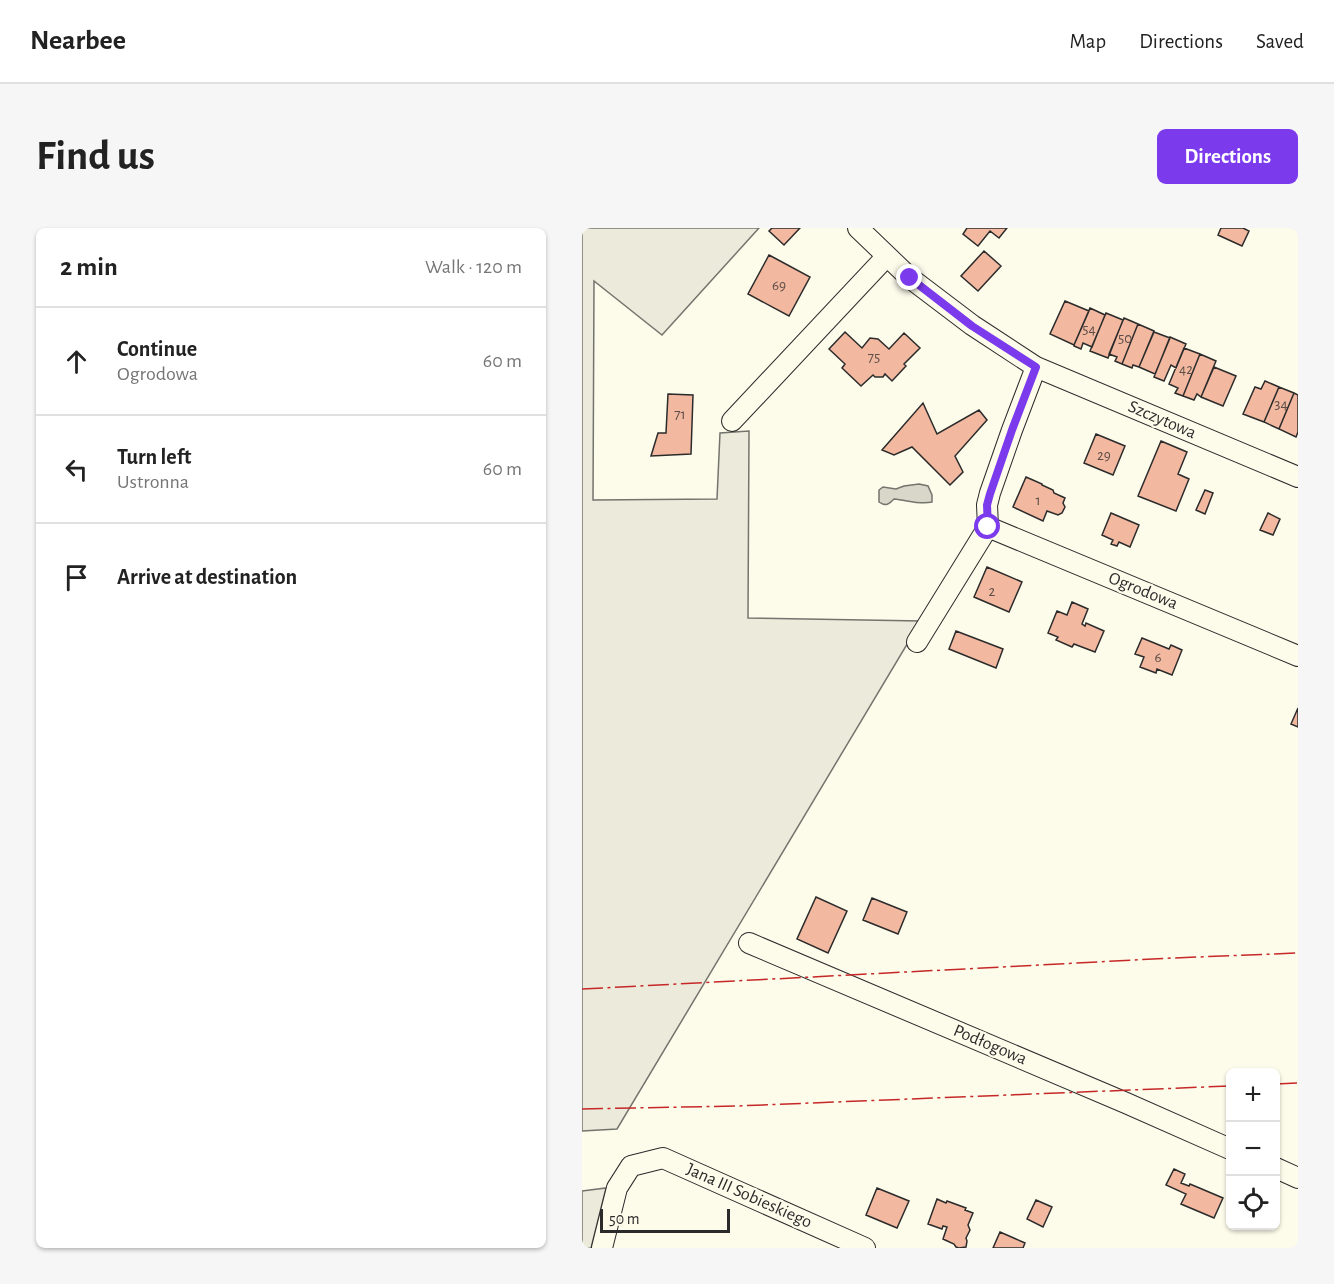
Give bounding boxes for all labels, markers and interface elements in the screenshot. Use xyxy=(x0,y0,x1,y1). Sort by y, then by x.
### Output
text: Nearbee xyxy=(30,27,126,55)
text: Map xyxy=(1070,31,1106,52)
text: Directions xyxy=(1139,31,1223,52)
text: Saved xyxy=(1256,31,1304,52)
button: Directions xyxy=(1157,129,1298,184)
text: Find us xyxy=(36,135,155,177)
text: 2 min xyxy=(60,254,118,280)
text: Walk · 120 m xyxy=(425,257,522,277)
route end xyxy=(896,264,922,290)
house number: 69 xyxy=(772,278,786,293)
house number: 54 xyxy=(1082,322,1096,337)
house number: 50 xyxy=(1118,331,1132,346)
text: Continue xyxy=(117,338,197,360)
icon: ahead xyxy=(60,345,93,378)
house number: 75 xyxy=(868,350,880,365)
text: 60 m xyxy=(483,351,522,371)
house number: 42 xyxy=(1179,362,1193,377)
text: Ogrodowa xyxy=(117,364,198,384)
house number: 34 xyxy=(1274,397,1288,412)
street label: Szczytowa xyxy=(1125,398,1199,442)
house number: 71 xyxy=(674,407,686,422)
text: Turn left xyxy=(117,446,191,468)
house number: 29 xyxy=(1097,448,1111,463)
icon: left xyxy=(60,453,93,486)
text: 60 m xyxy=(483,459,522,479)
text: Ustronna xyxy=(117,472,189,492)
house number: 1 xyxy=(1035,493,1041,508)
route start xyxy=(974,513,1000,539)
icon: arrive xyxy=(60,561,93,594)
text: Arrive at destination xyxy=(117,566,297,588)
street label: Ogrodowa xyxy=(1106,569,1180,613)
house number: 2 xyxy=(989,584,996,599)
house number: 6 xyxy=(1154,650,1162,665)
street label: Podłogowa xyxy=(951,1022,1029,1068)
map controls xyxy=(1226,1068,1280,1230)
button: + xyxy=(1226,1068,1280,1122)
button: − xyxy=(1226,1122,1280,1176)
street label: Jana III Sobieskiego xyxy=(684,1160,815,1232)
button: locate xyxy=(1226,1176,1280,1230)
scale bar xyxy=(600,1206,730,1234)
text: 50 m xyxy=(609,1211,640,1227)

